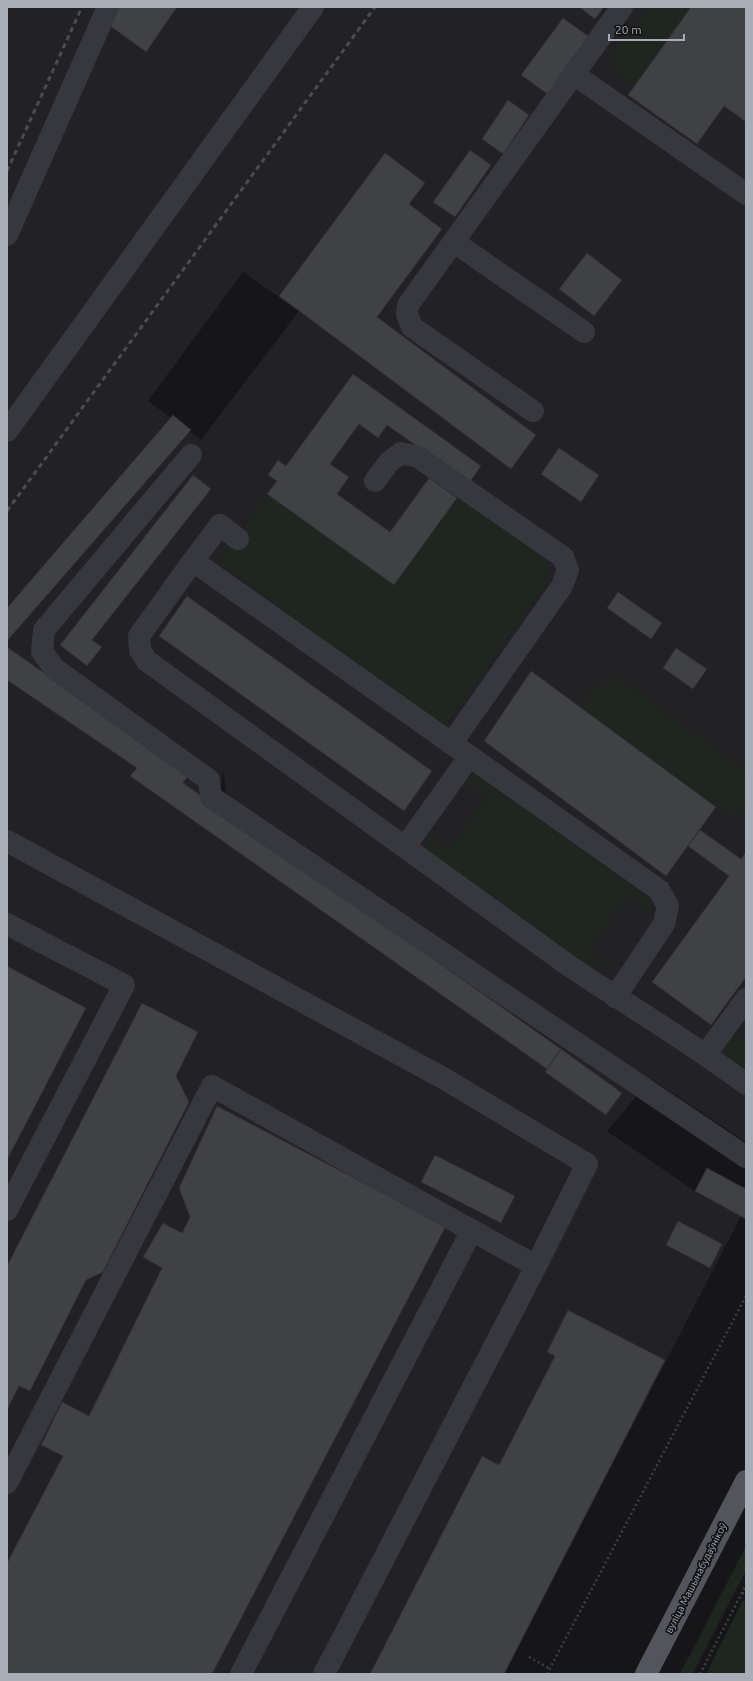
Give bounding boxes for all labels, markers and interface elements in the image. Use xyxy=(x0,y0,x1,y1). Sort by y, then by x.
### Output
scale bar xyxy=(609,16,684,42)
text: 20 m xyxy=(615,23,642,36)
street label: вуліца Машынабудаўнікоў xyxy=(663,1521,729,1635)

